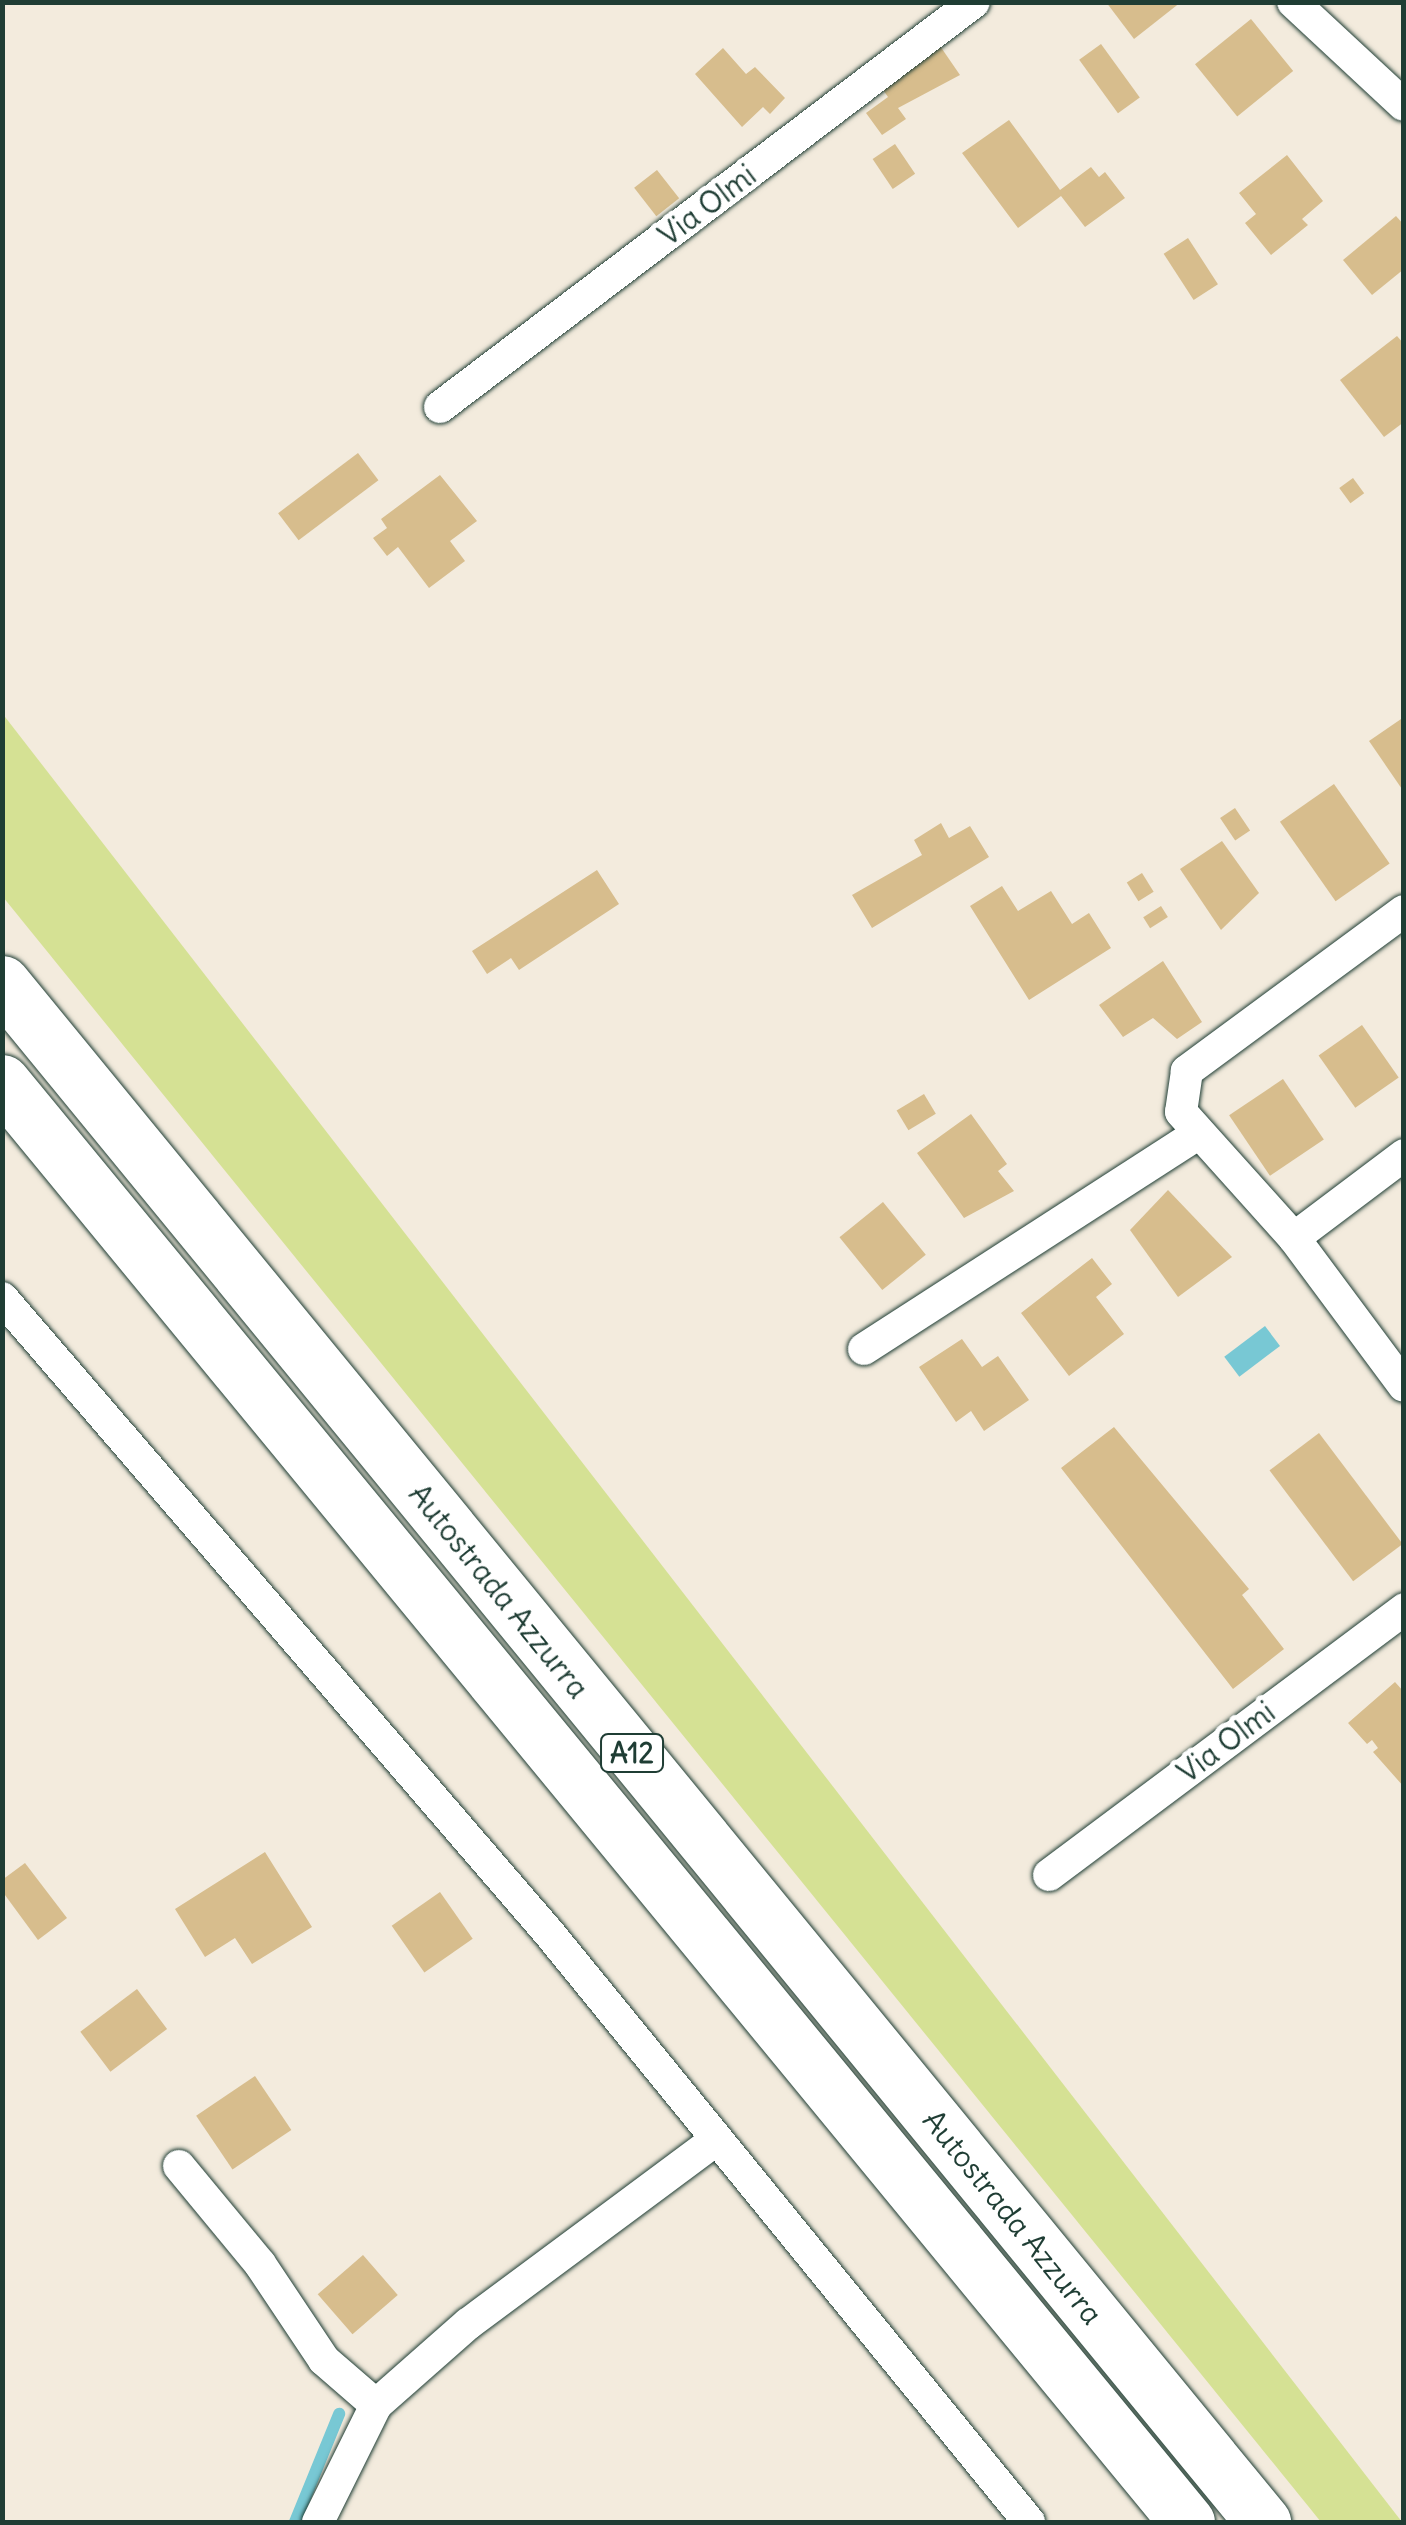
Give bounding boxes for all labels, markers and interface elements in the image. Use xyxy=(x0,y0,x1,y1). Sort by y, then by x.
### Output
street label: Via Olmi xyxy=(651,157,763,253)
street label: Autostrada Azzurra xyxy=(402,1477,596,1705)
street label: Via Olmi xyxy=(1170,1694,1282,1790)
road number: A12 xyxy=(600,1730,664,1776)
street label: Autostrada Azzurra xyxy=(916,2103,1110,2331)

